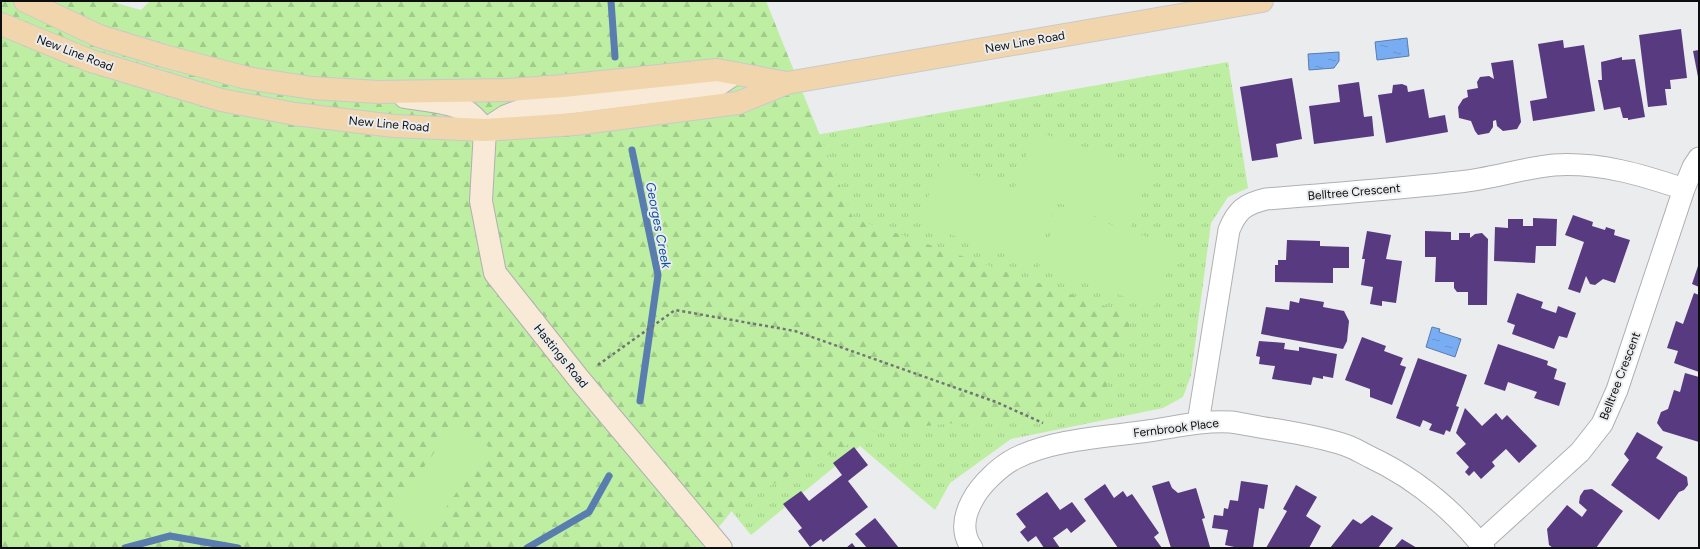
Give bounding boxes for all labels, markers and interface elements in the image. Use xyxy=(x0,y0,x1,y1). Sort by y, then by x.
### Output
street label: New Line Road xyxy=(984,28,1066,56)
street label: New Line Road xyxy=(35,32,115,74)
street label: New Line Road xyxy=(348,114,430,134)
water label: Georges Creek xyxy=(643,181,674,270)
street label: Belltree Crescent xyxy=(1307,181,1401,203)
street label: Hastings Road xyxy=(531,321,591,391)
street label: Belltree Crescent xyxy=(1597,330,1643,422)
street label: Fernbrook Place xyxy=(1132,416,1220,440)

